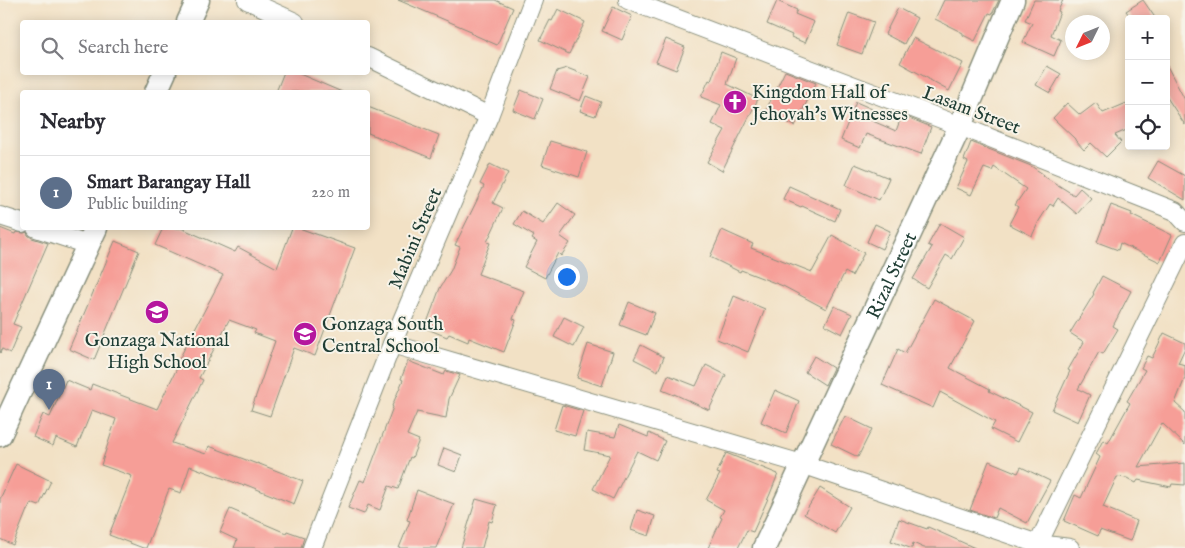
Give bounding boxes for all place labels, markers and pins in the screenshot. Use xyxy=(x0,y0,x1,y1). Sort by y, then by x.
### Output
place label: Kingdom Hall of Jehovah's Witnesses xyxy=(750,81,908,127)
church icon: Kingdom Hall of Jehovah's Witnesses xyxy=(722,89,748,115)
school or university icon: Gonzaga National High School xyxy=(144,299,170,325)
place label: Gonzaga South Central School xyxy=(322,313,443,359)
school or university icon: Gonzaga South Central School xyxy=(292,321,318,347)
place label: Gonzaga National High School xyxy=(85,329,230,375)
pin: 1 xyxy=(33,369,65,410)

